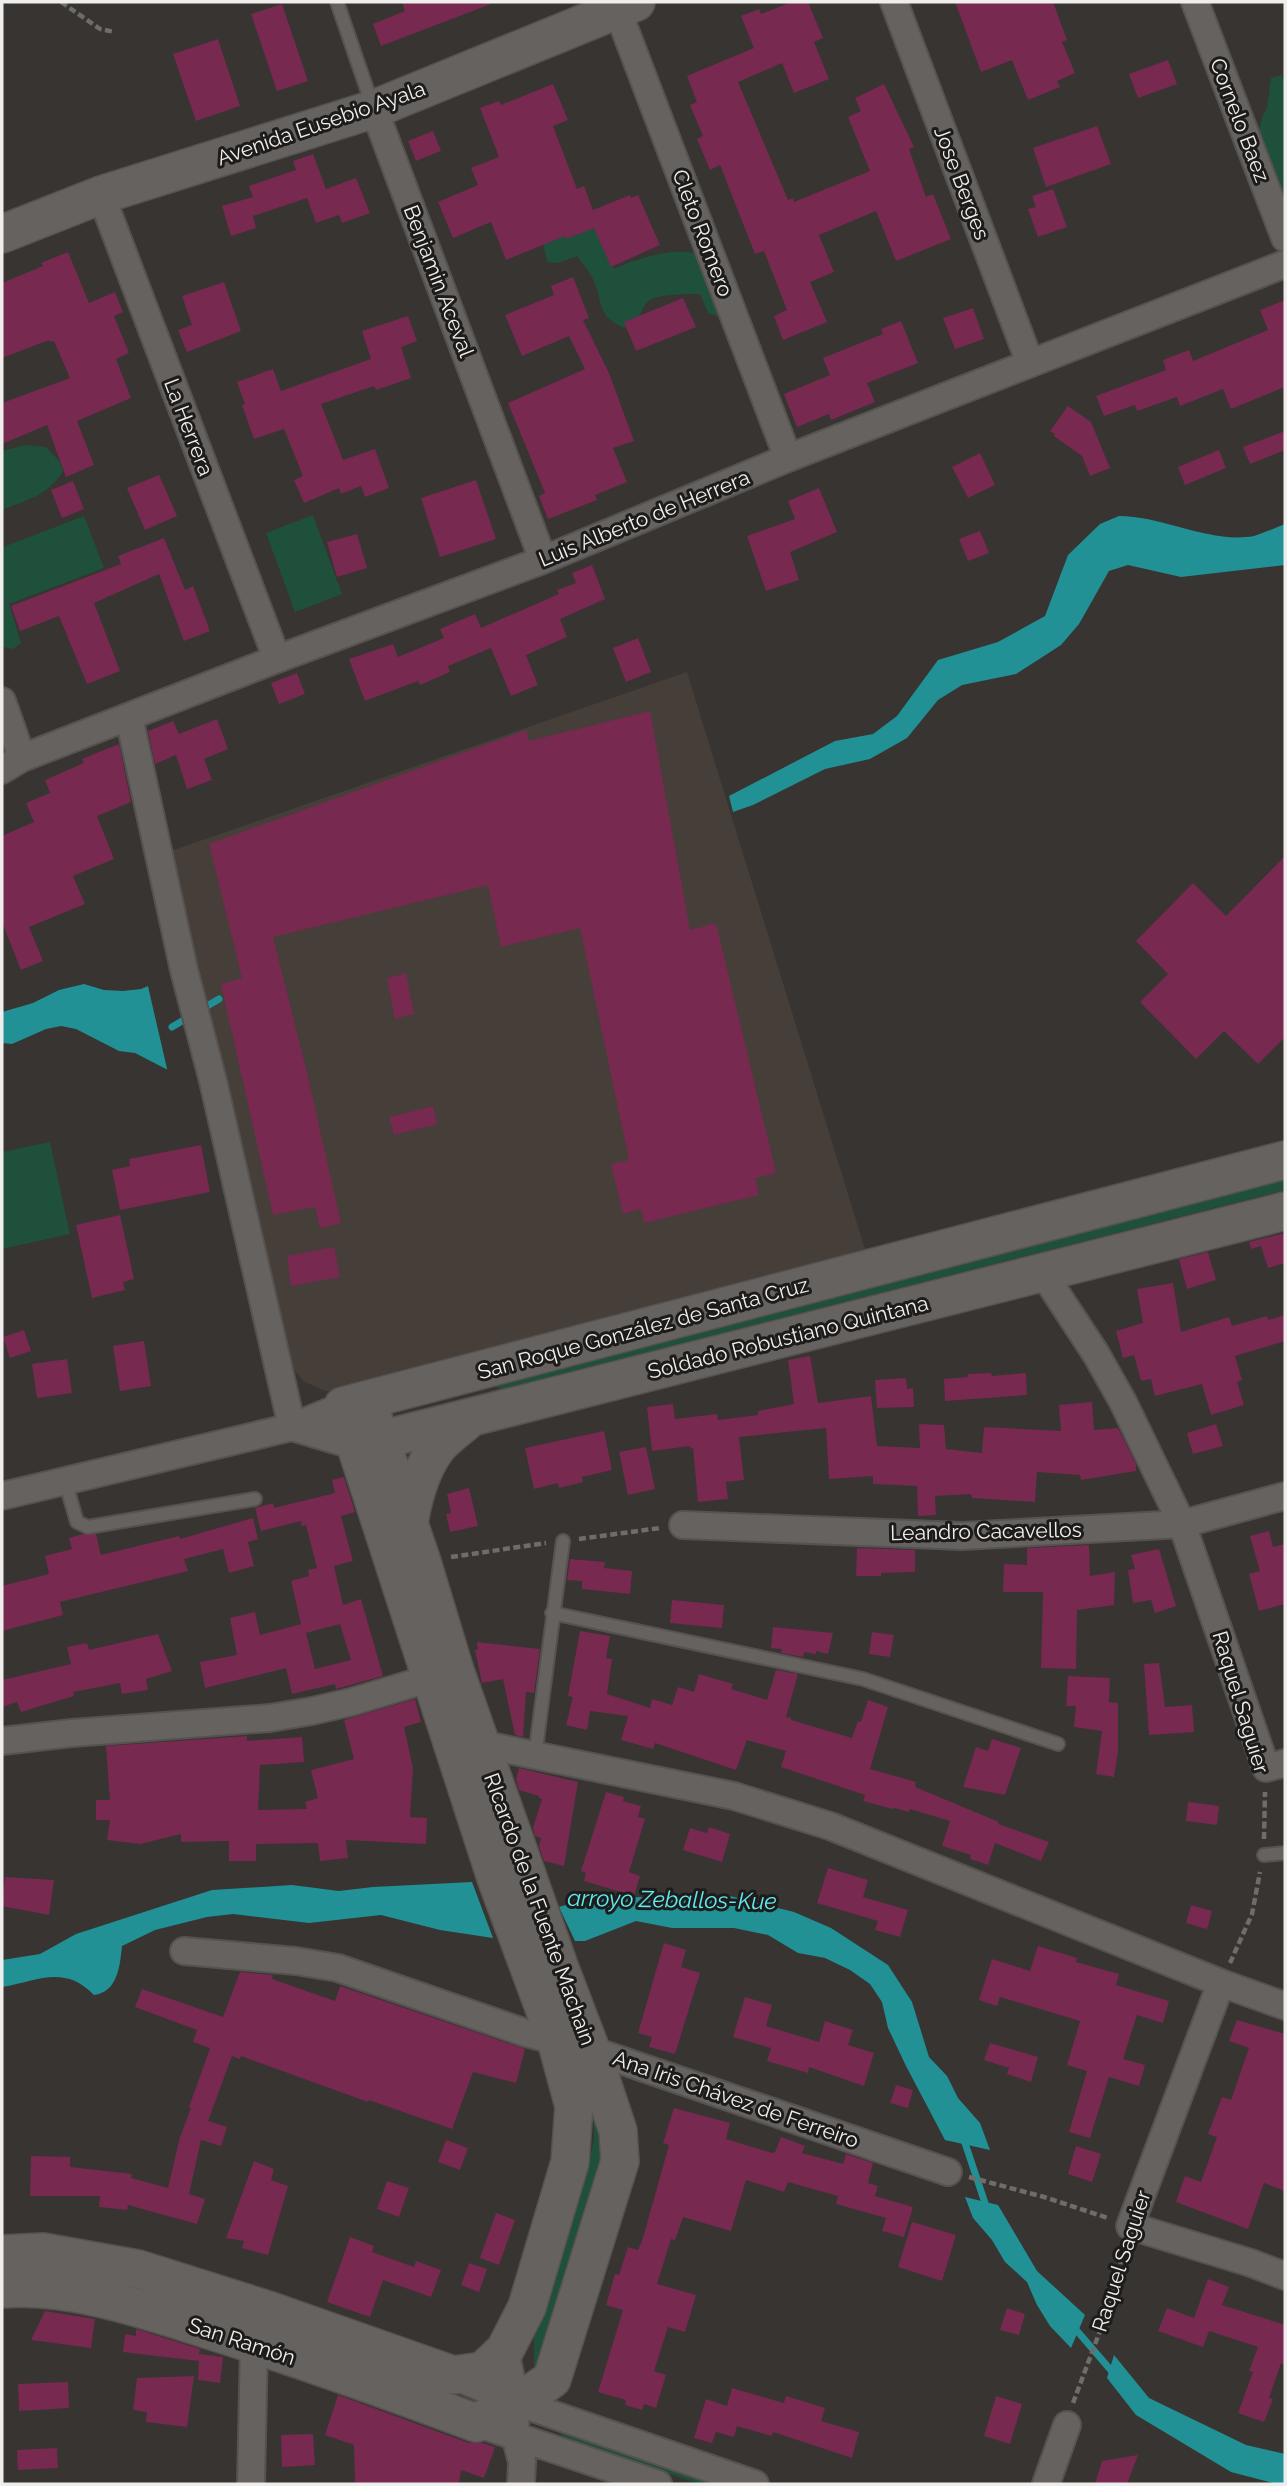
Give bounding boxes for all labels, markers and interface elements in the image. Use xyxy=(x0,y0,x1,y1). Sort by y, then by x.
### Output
street label: Cornelo Baez xyxy=(1205,55,1275,185)
street label: Avenida Eusebio Ayala xyxy=(214,76,428,170)
street label: Jose Berges xyxy=(929,123,995,243)
street label: Cleto Romero xyxy=(667,166,739,300)
street label: Benjamin Aceval xyxy=(398,201,480,361)
street label: La Herrera xyxy=(159,375,219,479)
street label: Luis Alberto de Herrera xyxy=(535,464,753,572)
street label: San Roque González de Santa Cruz xyxy=(475,1272,811,1384)
street label: Soldado Robustiano Quintana xyxy=(645,1290,931,1384)
street label: Leandro Cacavellos xyxy=(890,1517,1082,1545)
street label: Raquel Saguier xyxy=(1208,1628,1275,1777)
street label: RIcardo de la Fuente Machain xyxy=(479,1769,601,2049)
water label: arroyo Zeballos-Kue xyxy=(567,1884,777,1914)
street label: Ana Iris Chávez de Ferreiro xyxy=(610,2045,862,2153)
street label: Raquel Saguier xyxy=(1086,2187,1156,2335)
street label: San Ramón xyxy=(185,2312,299,2370)

